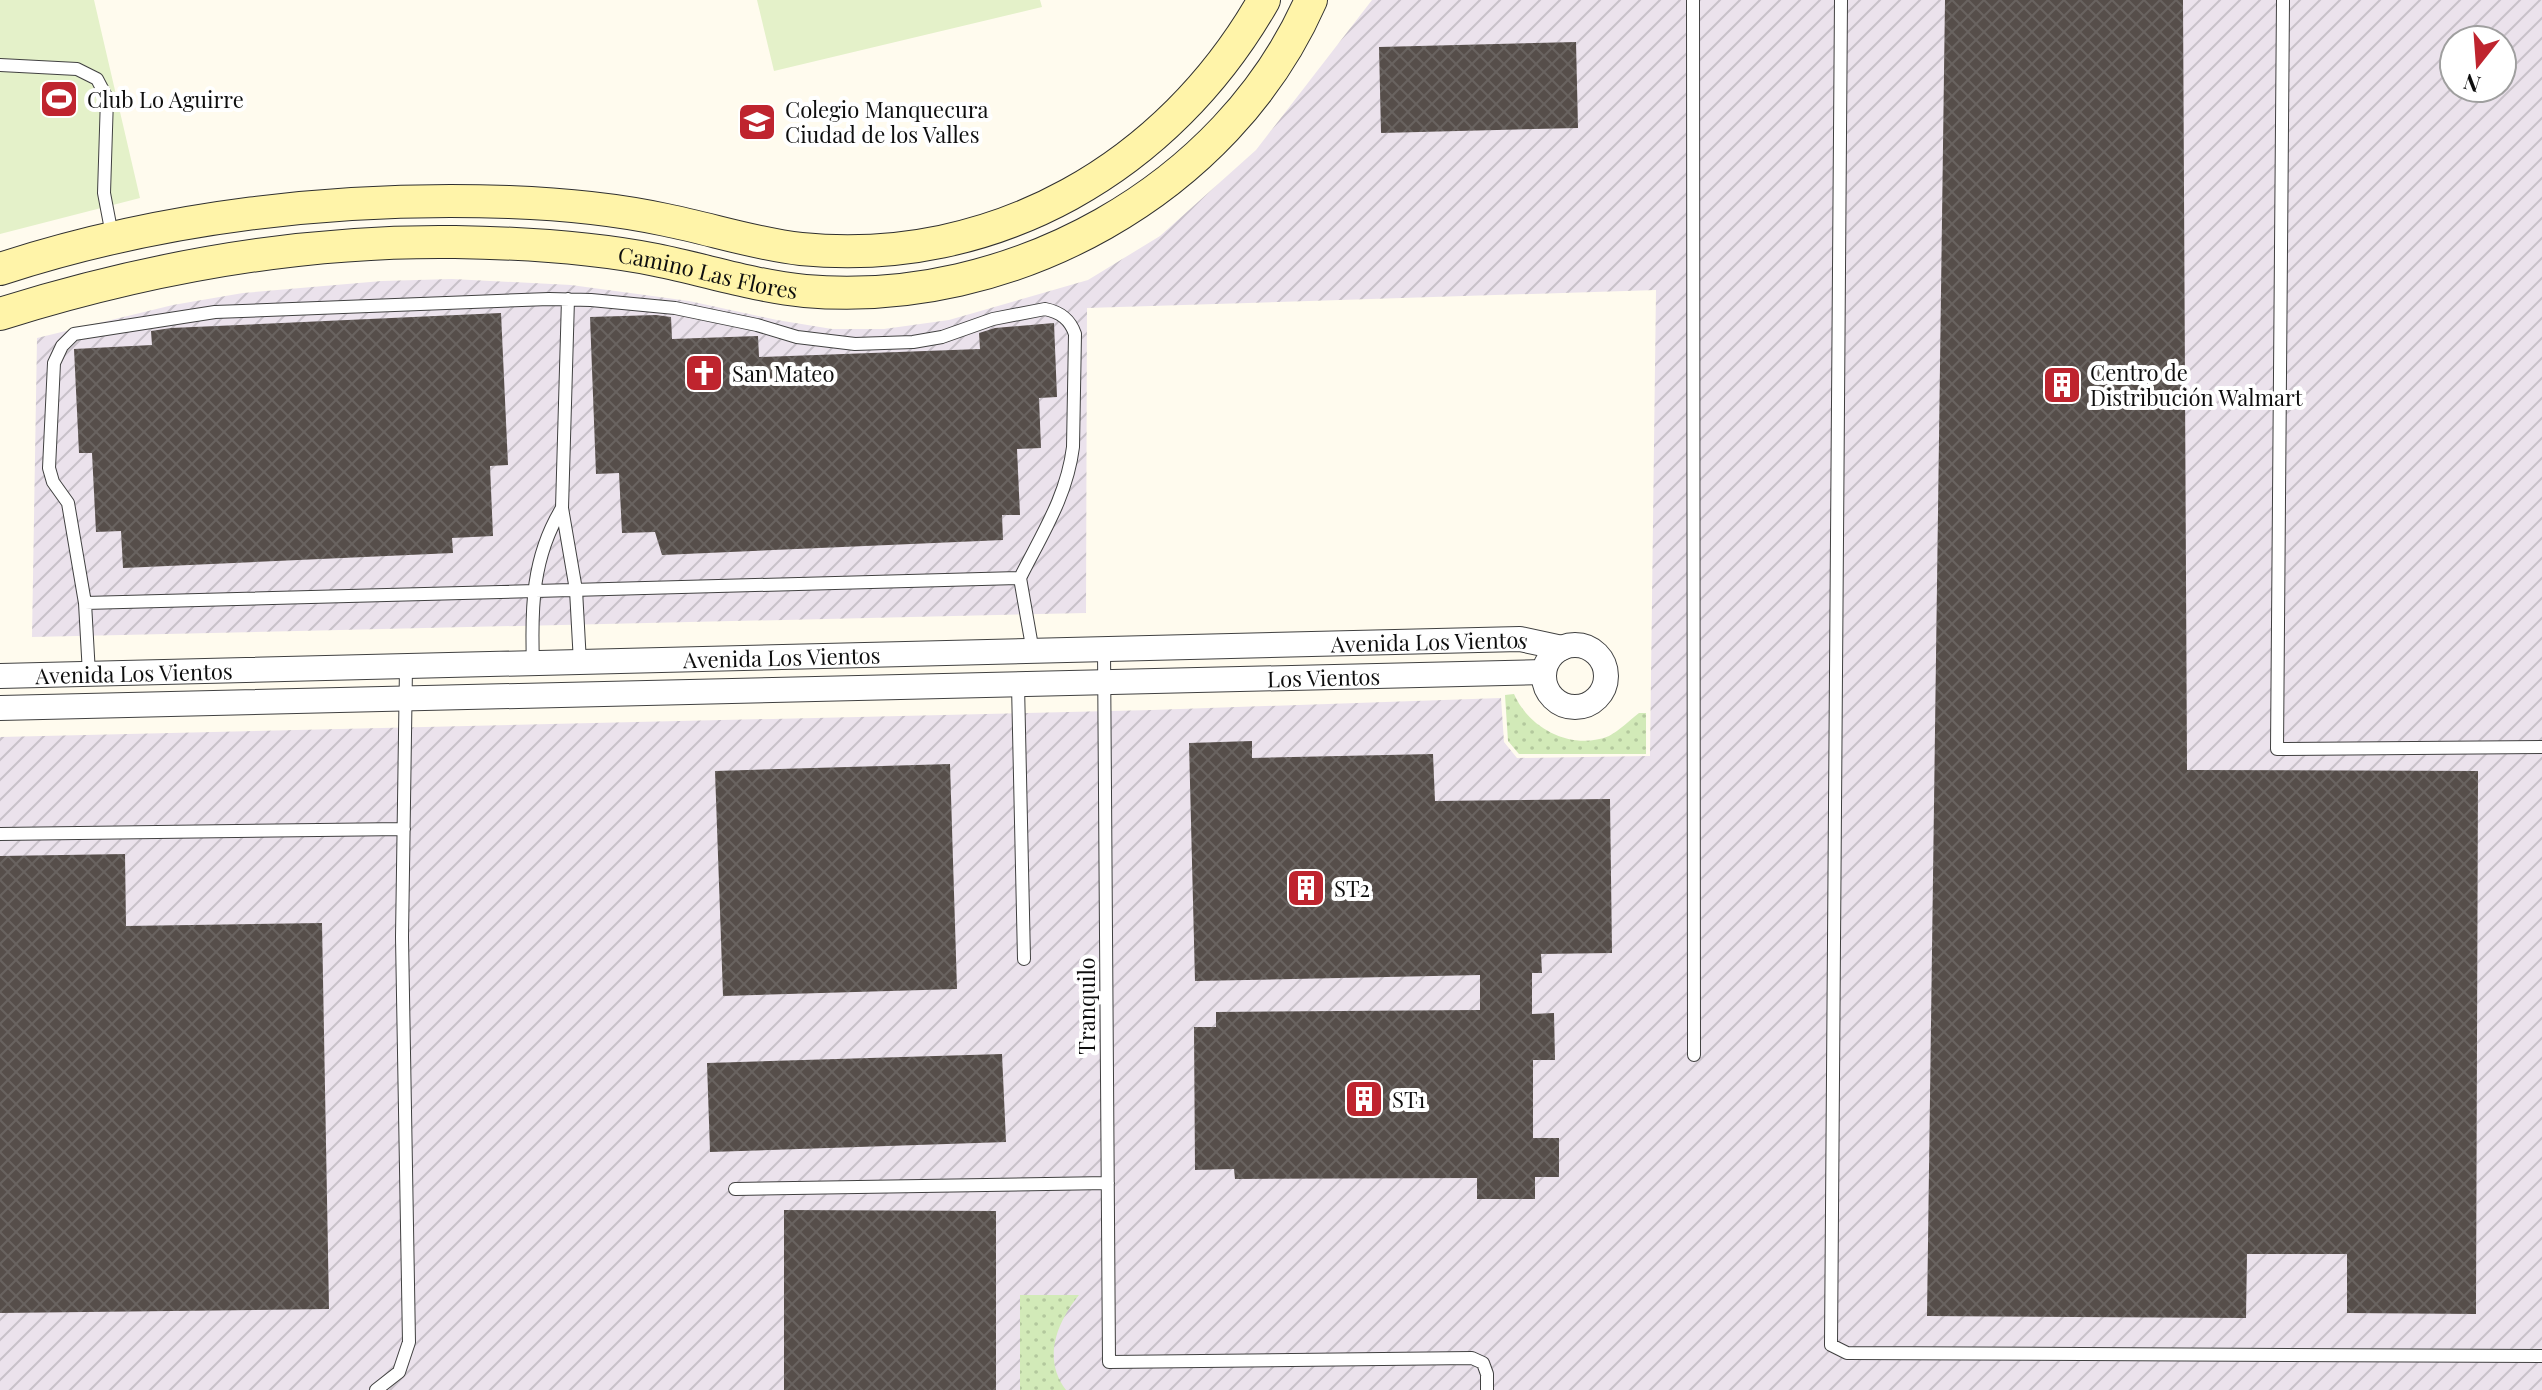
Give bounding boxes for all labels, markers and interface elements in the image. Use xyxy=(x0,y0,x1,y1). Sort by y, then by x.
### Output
north arrow xyxy=(2438,24,2518,104)
text: N xyxy=(2460,67,2484,101)
sports icon: Club Lo Aguirre xyxy=(38,78,80,120)
place label: Club Lo Aguirre xyxy=(87,84,244,114)
place label: Colegio Manquecura Ciudad de los Valles xyxy=(785,94,988,149)
school or university icon: Colegio Manquecura Ciudad de los Valles xyxy=(736,101,778,143)
street label: Camino Las Flores xyxy=(616,239,800,305)
church icon: San Mateo xyxy=(683,352,725,394)
place label: Centro de Distribución Walmart xyxy=(2090,357,2304,412)
place label: San Mateo xyxy=(732,358,834,388)
building icon: Centro de Distribución Walmart xyxy=(2041,364,2083,406)
street label: Avenida Los Vientos xyxy=(1330,624,1531,659)
street label: Avenida Los Vientos xyxy=(682,640,881,674)
street label: Avenida Los Vientos xyxy=(34,655,233,690)
street label: Los Vientos xyxy=(1267,661,1381,693)
building icon: ST2 xyxy=(1285,867,1327,909)
place label: ST2 xyxy=(1334,873,1370,903)
street label: Tranquilo xyxy=(1071,957,1101,1055)
building icon: ST1 xyxy=(1343,1078,1385,1120)
place label: ST1 xyxy=(1392,1084,1426,1114)

